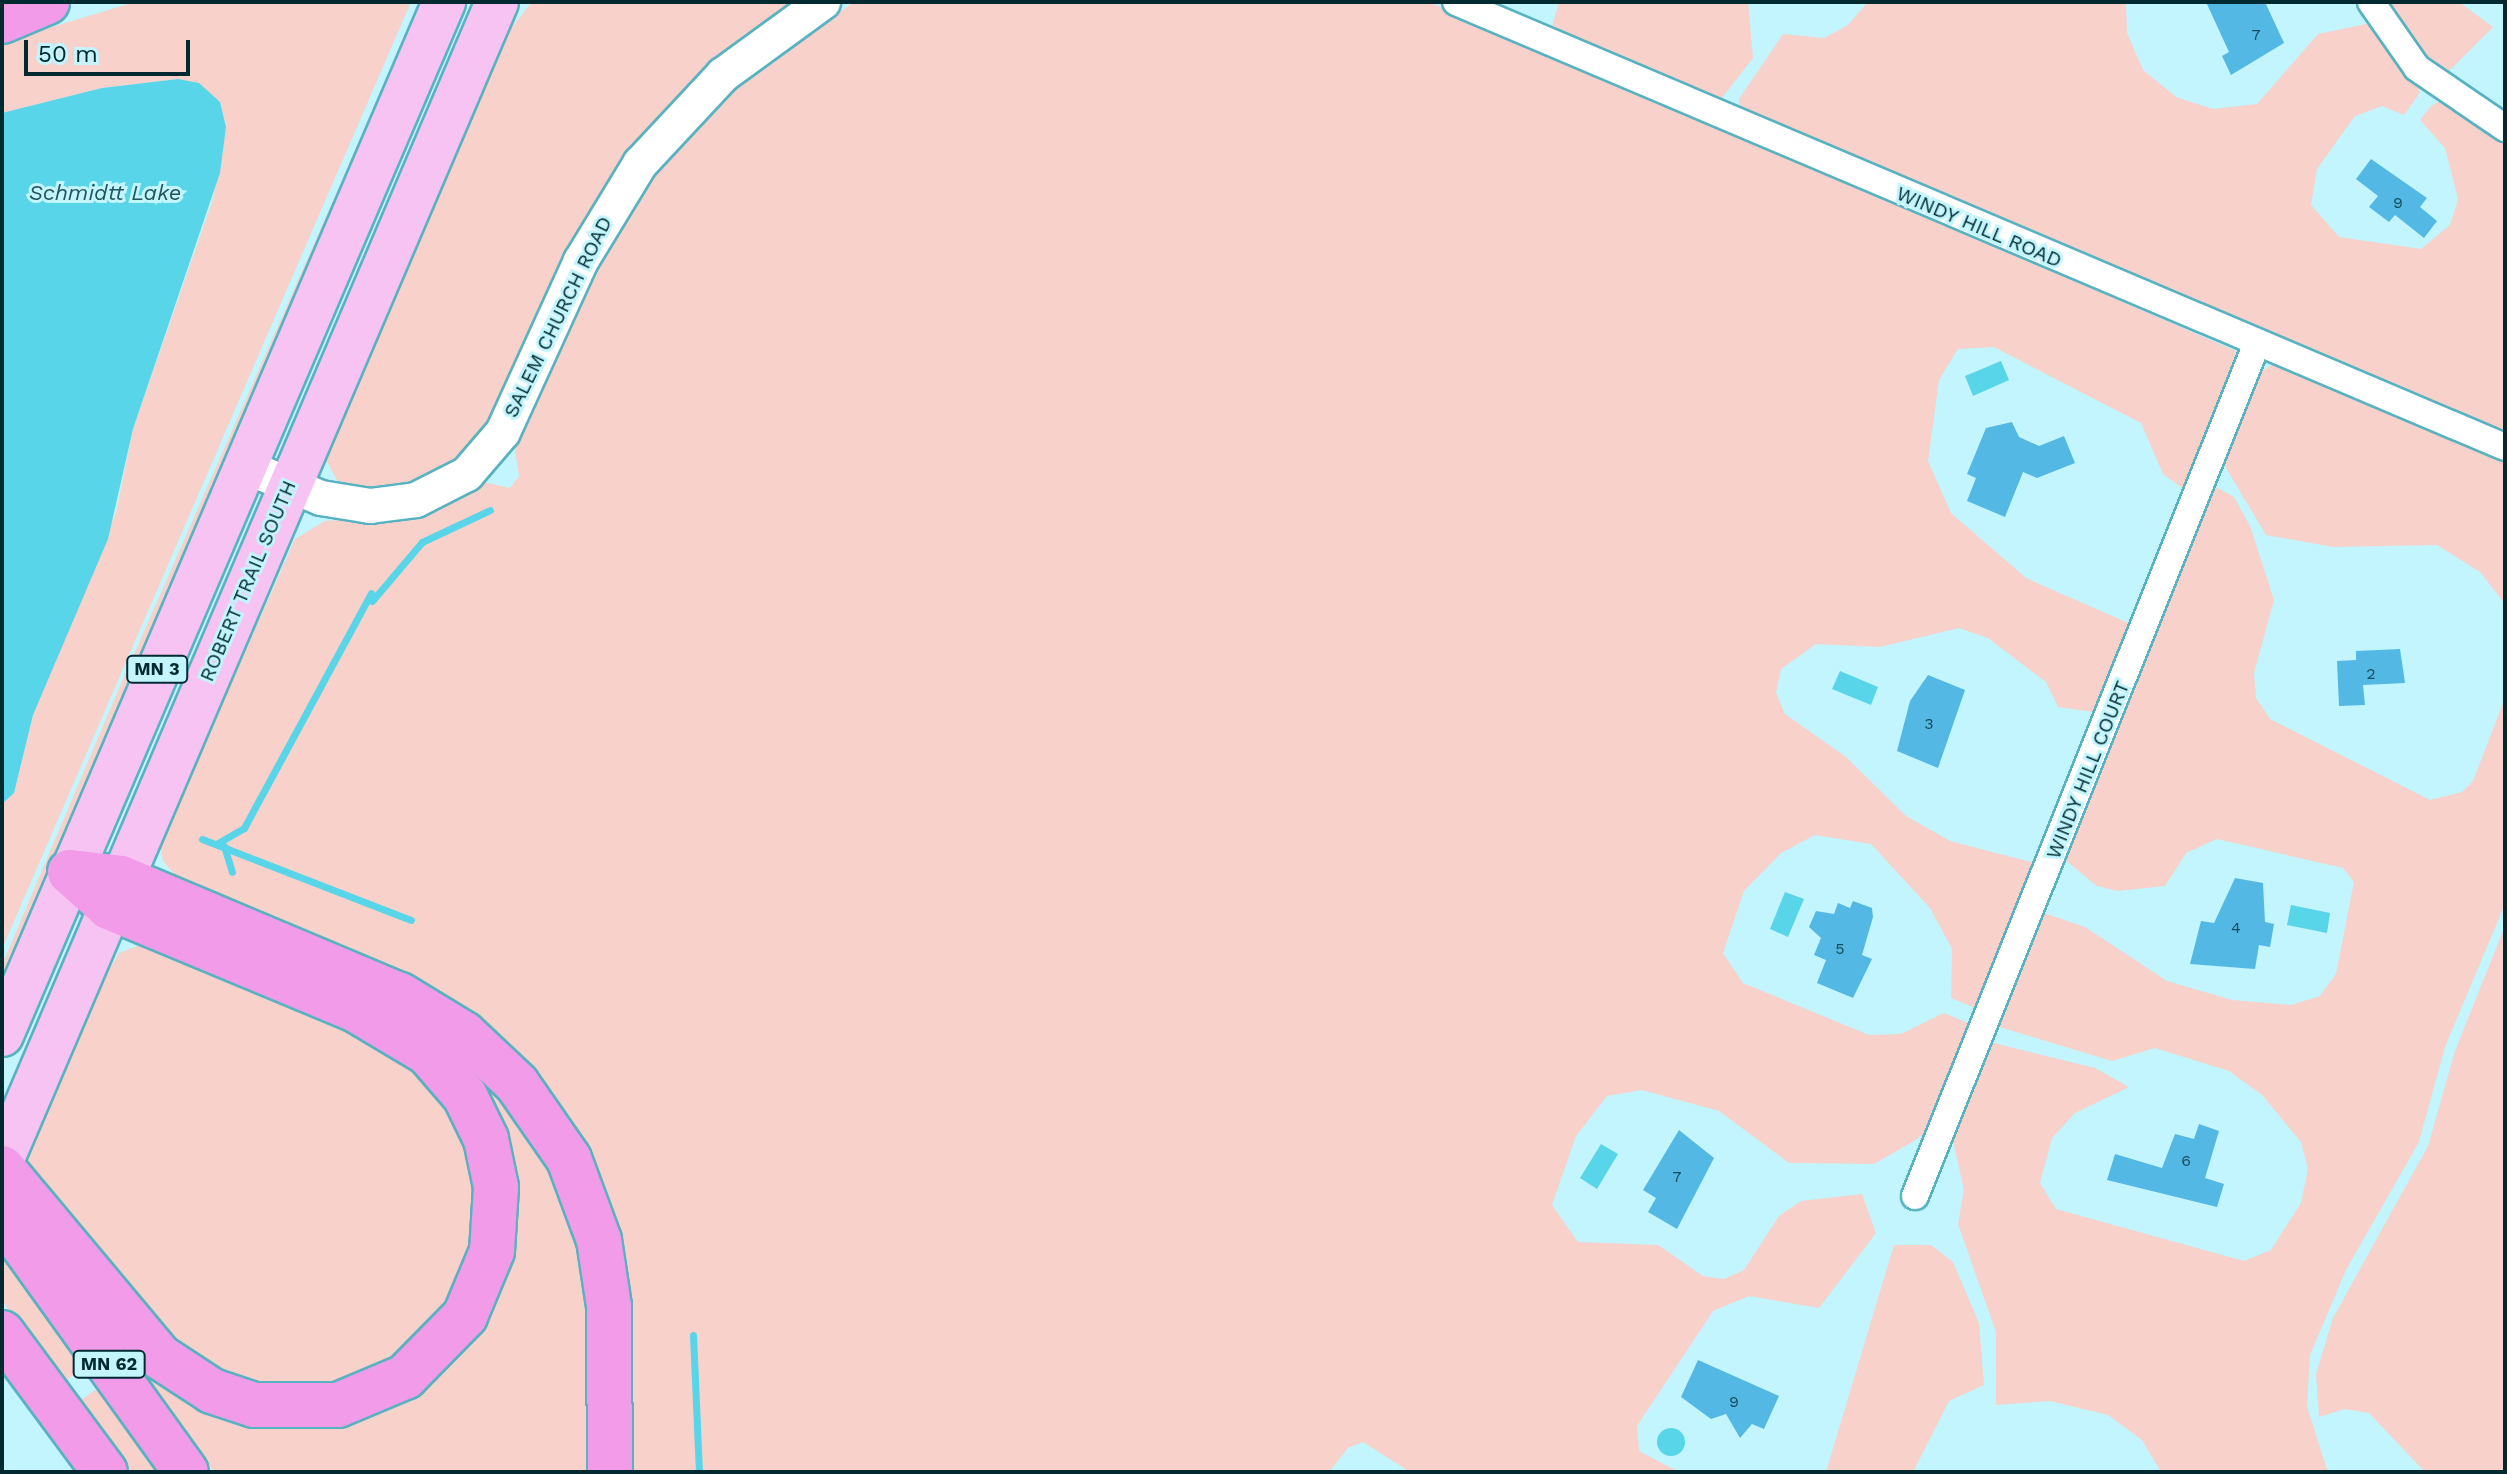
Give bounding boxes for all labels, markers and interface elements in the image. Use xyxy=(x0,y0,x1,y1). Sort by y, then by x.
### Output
scale bar xyxy=(28,24,194,74)
house number: 7 xyxy=(2252,25,2260,45)
text: 50 m xyxy=(38,40,98,68)
water label: Schmidtt Lake xyxy=(29,180,181,206)
street label: WINDY HILL ROAD xyxy=(1892,181,2066,273)
house number: 9 xyxy=(2393,193,2403,213)
street label: SALEM CHURCH ROAD xyxy=(499,213,617,421)
street label: ROBERT TRAIL SOUTH xyxy=(194,476,302,686)
road number: MN 3 xyxy=(125,655,189,683)
house number: 2 xyxy=(2366,664,2376,684)
street label: WINDY HILL COURT xyxy=(2041,677,2135,863)
house number: 3 xyxy=(1924,714,1934,734)
house number: 4 xyxy=(2231,918,2241,938)
house number: 5 xyxy=(1835,939,1845,959)
house number: 6 xyxy=(2181,1151,2191,1171)
house number: 7 xyxy=(1673,1167,1681,1187)
road number: MN 62 xyxy=(71,1350,147,1378)
house number: 9 xyxy=(1729,1392,1739,1412)

